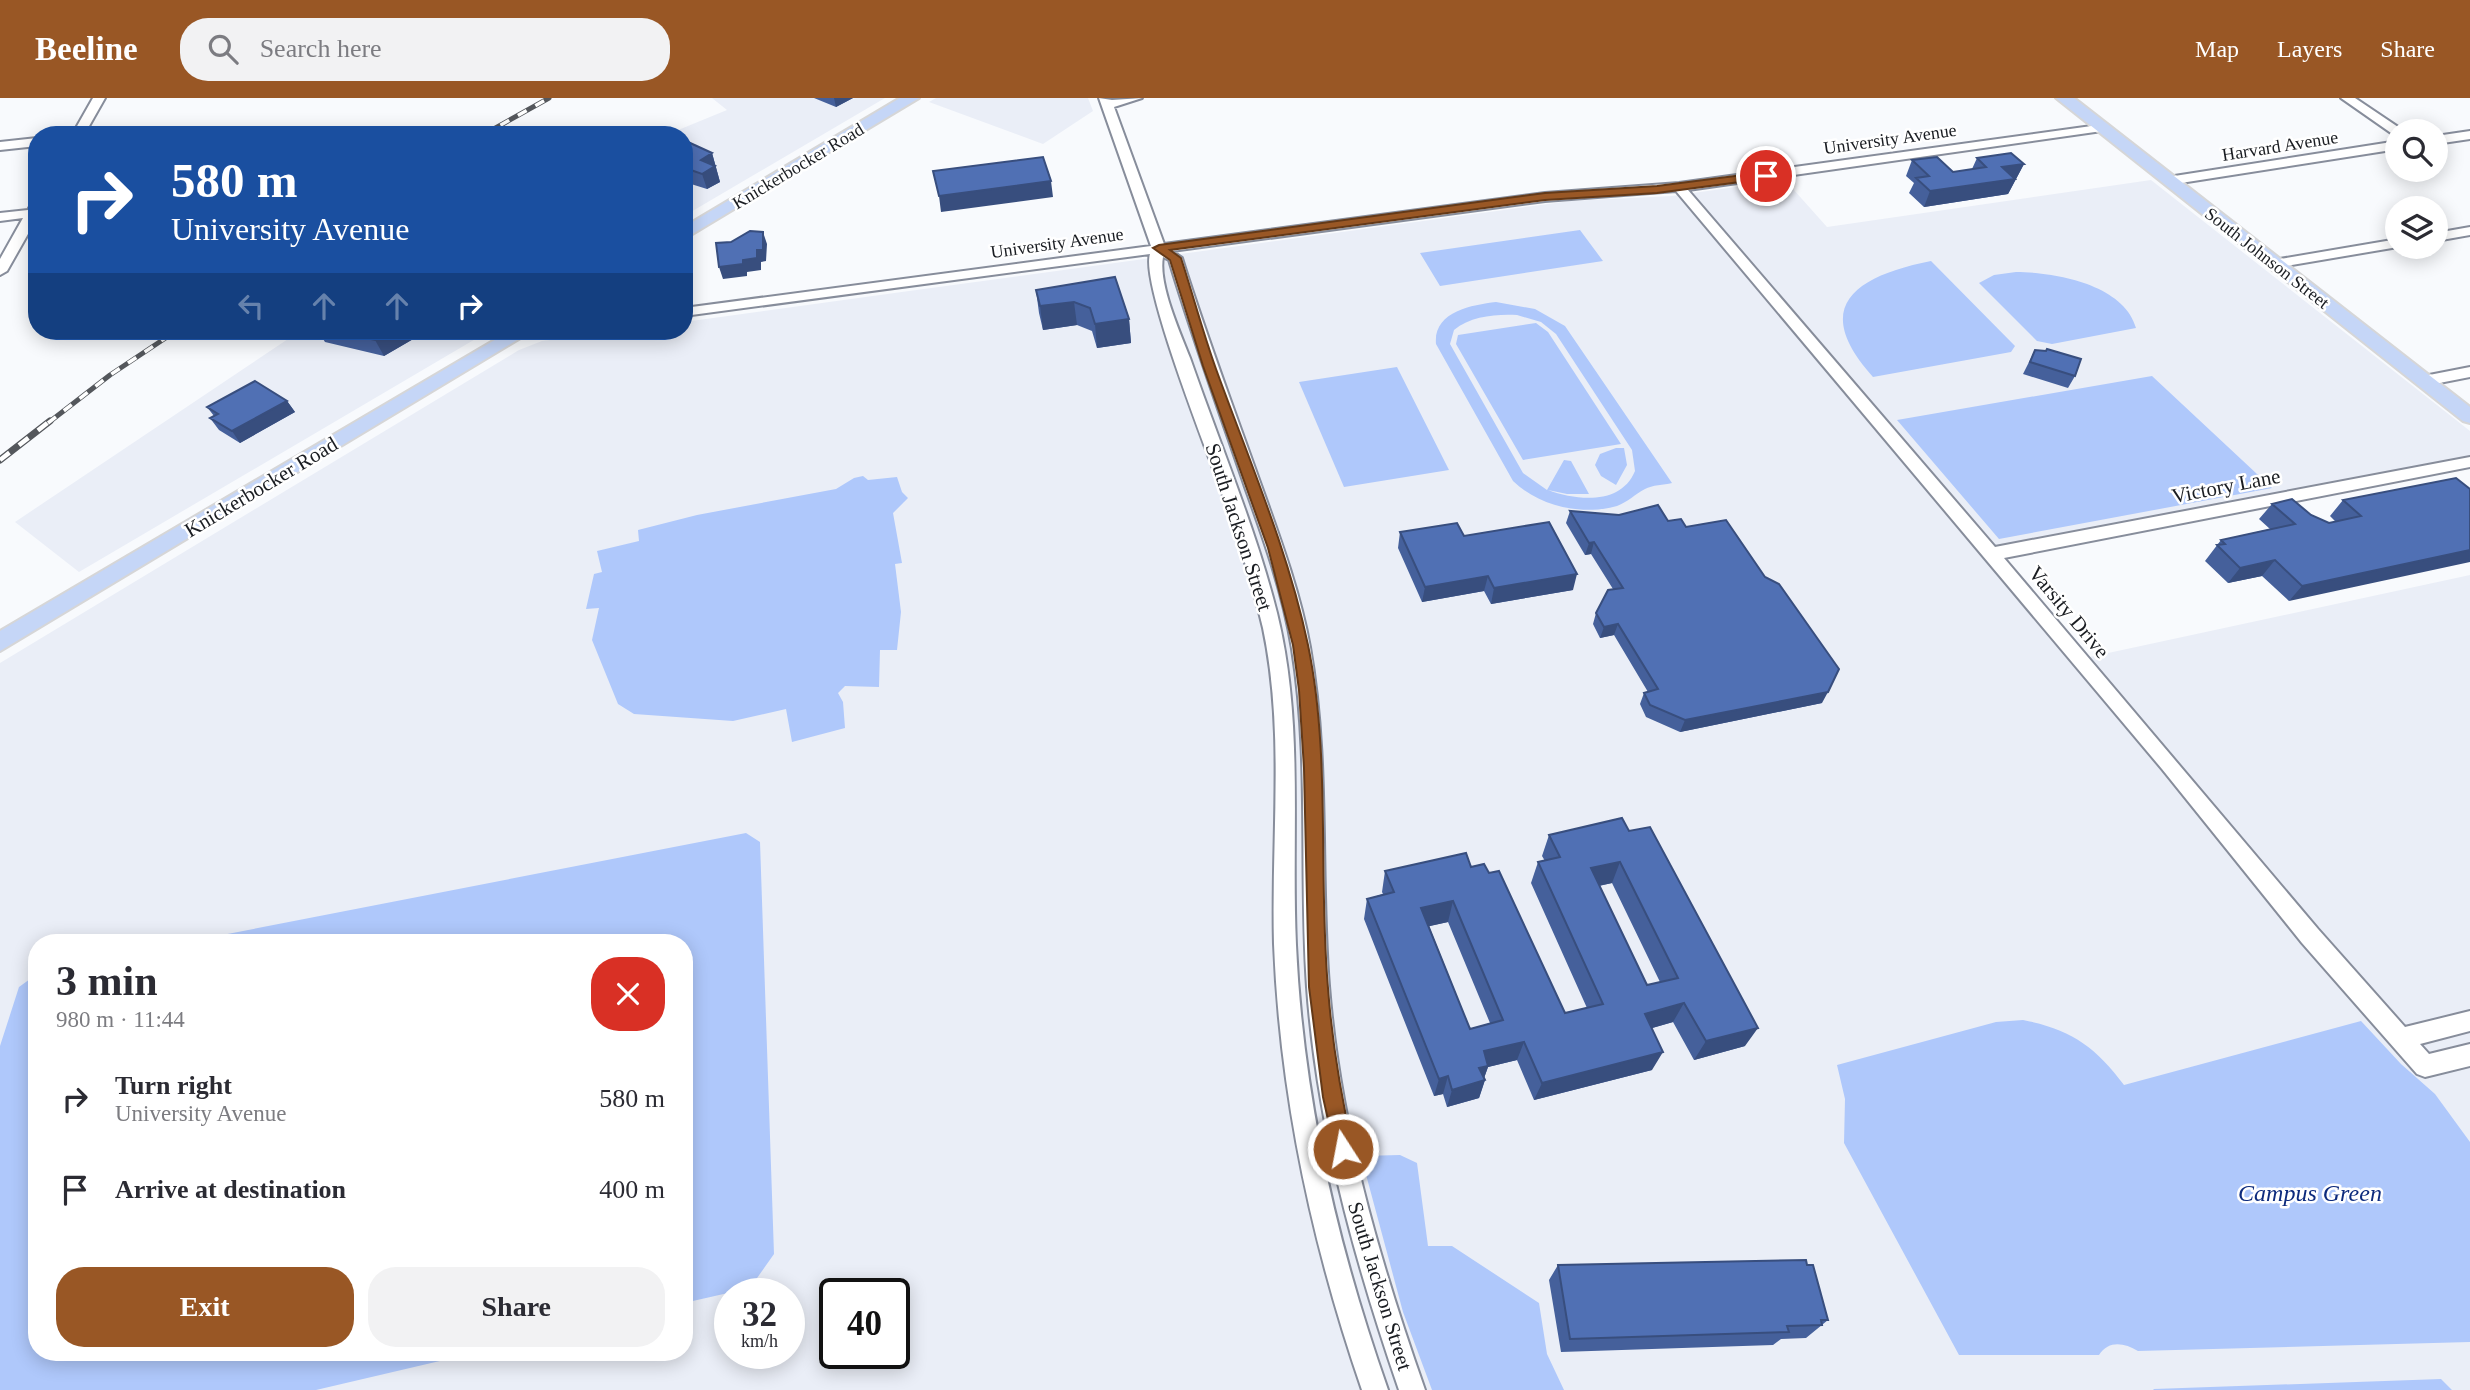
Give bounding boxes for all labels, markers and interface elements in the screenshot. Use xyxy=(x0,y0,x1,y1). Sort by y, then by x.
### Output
search box xyxy=(180,18,670,81)
icon: search xyxy=(204,30,242,68)
text: Beeline xyxy=(35,31,138,67)
text: Search here xyxy=(260,34,382,63)
text: Map xyxy=(2195,36,2239,62)
text: Layers xyxy=(2277,36,2342,62)
text: Share xyxy=(2380,36,2435,62)
street label: Knickerbocker Road xyxy=(729,119,867,213)
map controls xyxy=(2385,119,2448,259)
button: search xyxy=(2385,119,2448,182)
street label: University Avenue xyxy=(1822,120,1958,158)
street label: Harvard Avenue xyxy=(2221,127,2339,165)
pin xyxy=(1736,146,1796,206)
text: 580 m xyxy=(171,153,298,208)
icon: right xyxy=(56,154,147,245)
icon: arrive xyxy=(1747,157,1785,195)
button: layers xyxy=(2385,196,2448,259)
street label: South Johnson Street xyxy=(2201,203,2333,313)
text: University Avenue xyxy=(171,211,409,247)
street label: University Avenue xyxy=(989,224,1125,262)
icon: left xyxy=(232,287,270,325)
icon: ahead xyxy=(305,287,343,325)
icon: ahead xyxy=(378,287,416,325)
icon: right xyxy=(451,287,489,325)
street label: Knickerbocker Road xyxy=(180,432,342,542)
street label: South Jackson Street xyxy=(1201,440,1277,614)
street label: Victory Lane xyxy=(2170,464,2282,508)
street label: Varsity Drive xyxy=(2024,561,2114,663)
button: close xyxy=(591,957,665,1031)
text: 3 min xyxy=(56,958,158,1004)
text: 980 m · 11:44 xyxy=(56,1007,185,1032)
text: Turn right xyxy=(115,1071,232,1100)
icon: right xyxy=(56,1080,94,1118)
text: 580 m xyxy=(599,1084,665,1113)
text: University Avenue xyxy=(115,1101,286,1126)
position arrow xyxy=(1306,1112,1380,1186)
icon: arrive xyxy=(56,1171,94,1209)
text: Arrive at destination xyxy=(115,1175,346,1204)
text: 400 m xyxy=(599,1175,665,1204)
park label: Campus Green xyxy=(2238,1180,2382,1206)
street label: South Jackson Street xyxy=(1343,1199,1417,1373)
button: Exit xyxy=(56,1267,354,1347)
button: Share xyxy=(368,1267,665,1347)
speed limit sign: 40 xyxy=(819,1278,910,1369)
text: 32 xyxy=(742,1295,777,1334)
text: km/h xyxy=(741,1331,778,1351)

